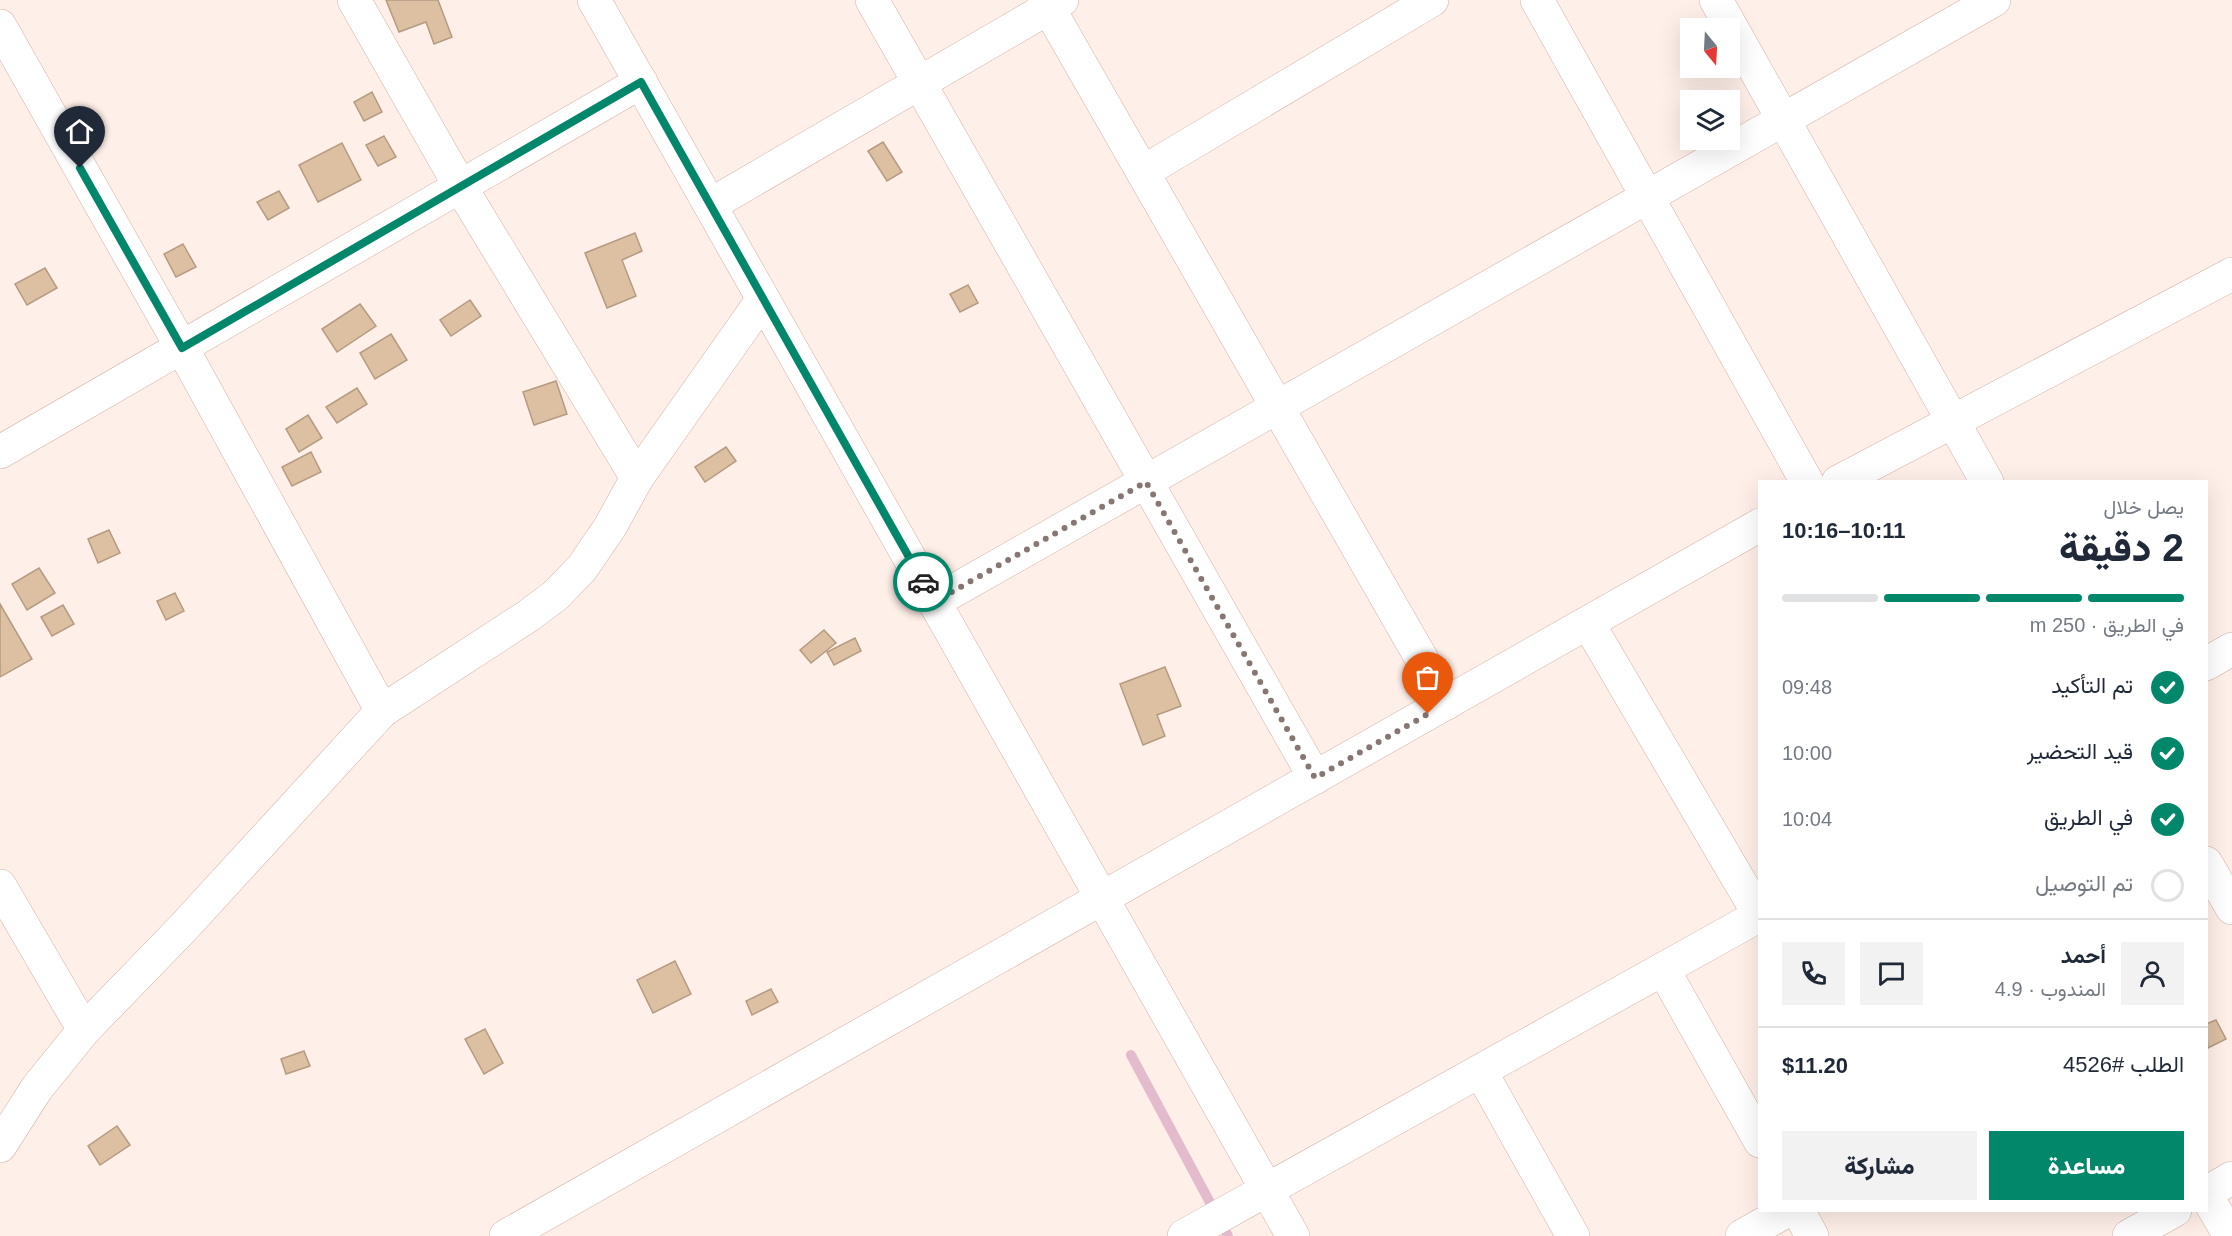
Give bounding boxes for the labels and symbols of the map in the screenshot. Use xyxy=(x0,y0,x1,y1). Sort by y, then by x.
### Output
north arrow xyxy=(1680,18,1740,78)
pin xyxy=(54,106,105,168)
courier xyxy=(893,552,953,612)
pin xyxy=(1402,652,1453,714)

